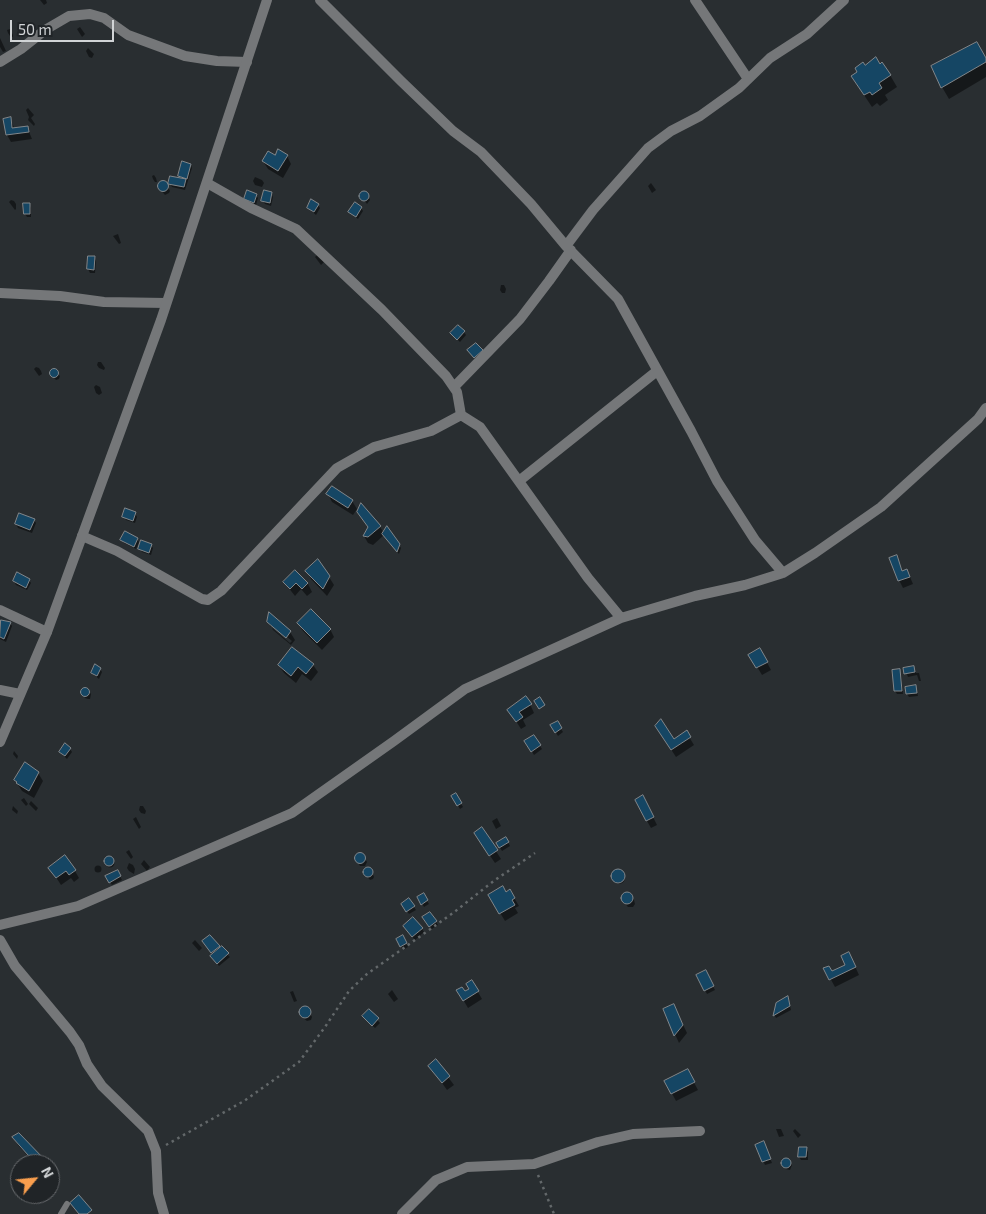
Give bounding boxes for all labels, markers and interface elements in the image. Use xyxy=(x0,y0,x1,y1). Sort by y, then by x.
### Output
scale bar xyxy=(12,10,116,42)
text: 50 m xyxy=(18,20,52,38)
north arrow xyxy=(10,1154,60,1204)
text: N xyxy=(38,1164,58,1181)

